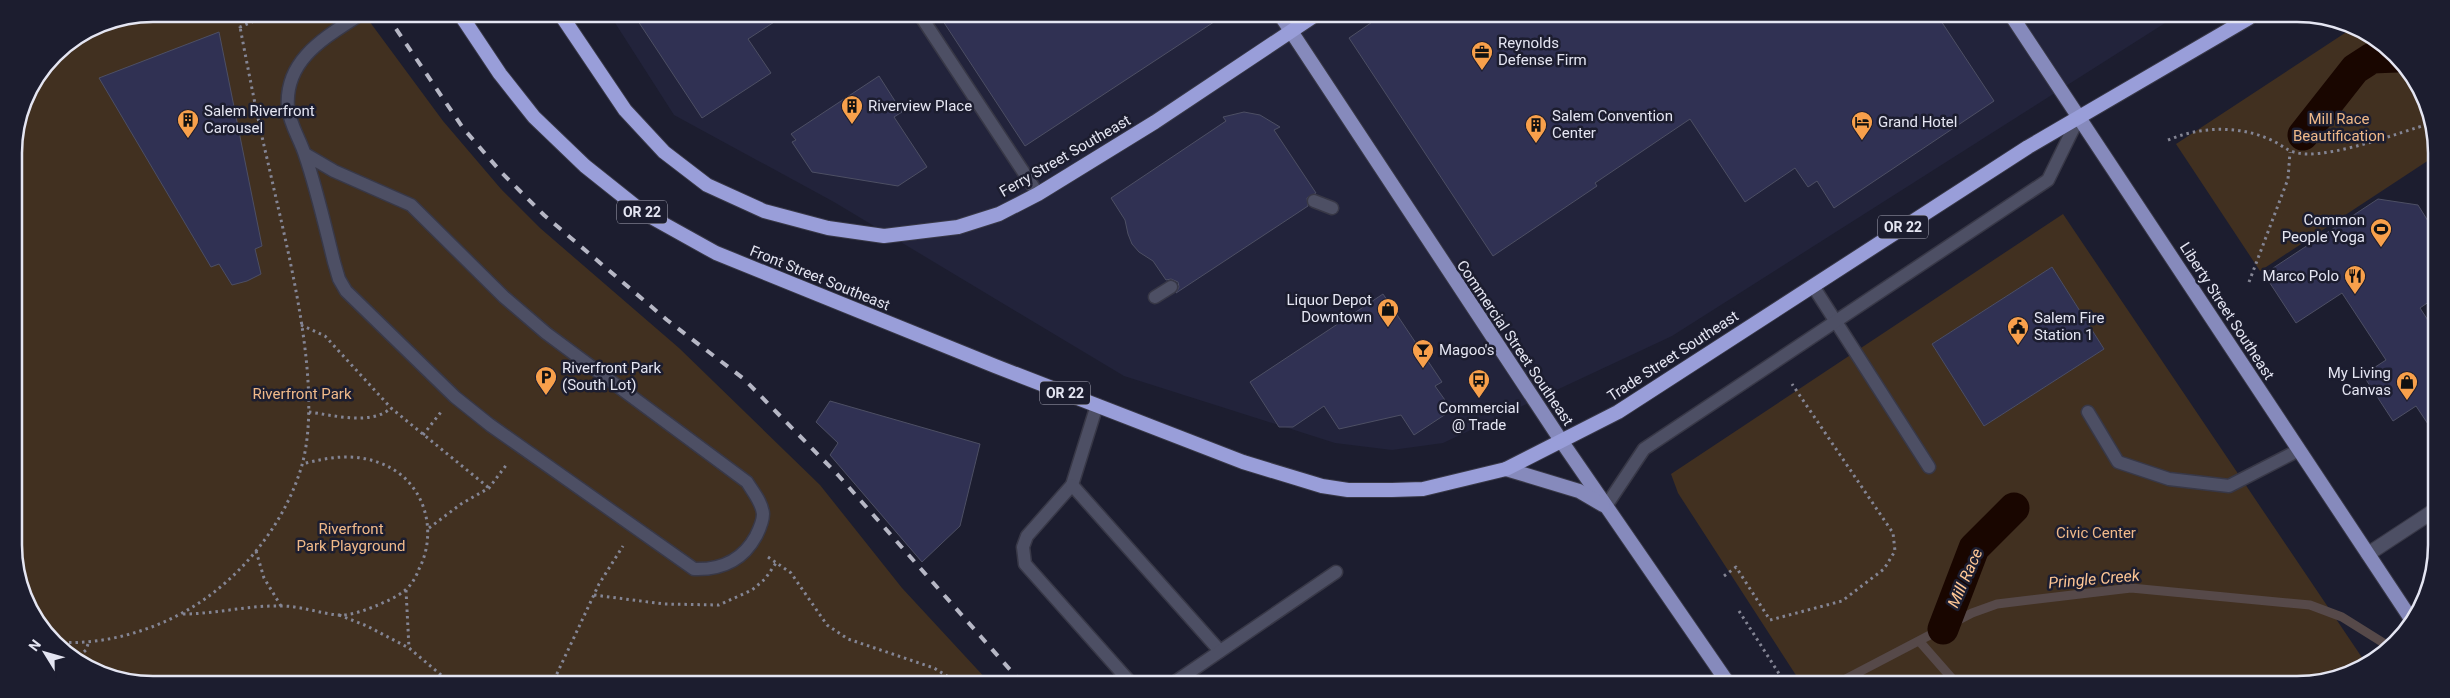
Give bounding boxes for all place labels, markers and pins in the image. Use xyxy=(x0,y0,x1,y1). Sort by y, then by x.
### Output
place label: Reynolds Defense Firm xyxy=(1498,34,1587,69)
office icon: Reynolds Defense Firm xyxy=(1470,40,1494,71)
building icon: Riverview Place xyxy=(840,94,864,125)
place label: Riverview Place xyxy=(868,97,972,115)
place label: Salem Riverfront Carousel xyxy=(204,102,315,137)
place label: Salem Convention Center xyxy=(1552,107,1673,142)
building icon: Salem Riverfront Carousel xyxy=(176,108,200,139)
hotel icon: Grand Hotel xyxy=(1850,110,1874,141)
building icon: Salem Convention Center xyxy=(1524,113,1548,144)
place label: Grand Hotel xyxy=(1878,113,1957,131)
place label: Common People Yoga xyxy=(2282,211,2365,246)
sports icon: Common People Yoga xyxy=(2369,217,2393,248)
restaurant icon: Marco Polo xyxy=(2343,264,2367,295)
place label: Marco Polo xyxy=(2263,267,2339,285)
place label: Liquor Depot Downtown xyxy=(1286,291,1372,326)
shop icon: Liquor Depot Downtown xyxy=(1376,297,1400,328)
place label: Salem Fire Station 1 xyxy=(2034,309,2104,344)
public building icon: Salem Fire Station 1 xyxy=(2006,315,2030,346)
bar icon: Magoo's xyxy=(1411,338,1435,369)
place label: Magoo's xyxy=(1439,341,1495,359)
place label: Riverfront Park (South Lot) xyxy=(562,359,661,394)
place label: My Living Canvas xyxy=(2328,364,2391,399)
parking icon: Riverfront Park (South Lot) xyxy=(534,365,558,396)
bus stop icon: Commercial @ Trade xyxy=(1467,368,1491,399)
shop icon: My Living Canvas xyxy=(2395,370,2419,401)
place label: Commercial @ Trade xyxy=(1439,399,1519,434)

